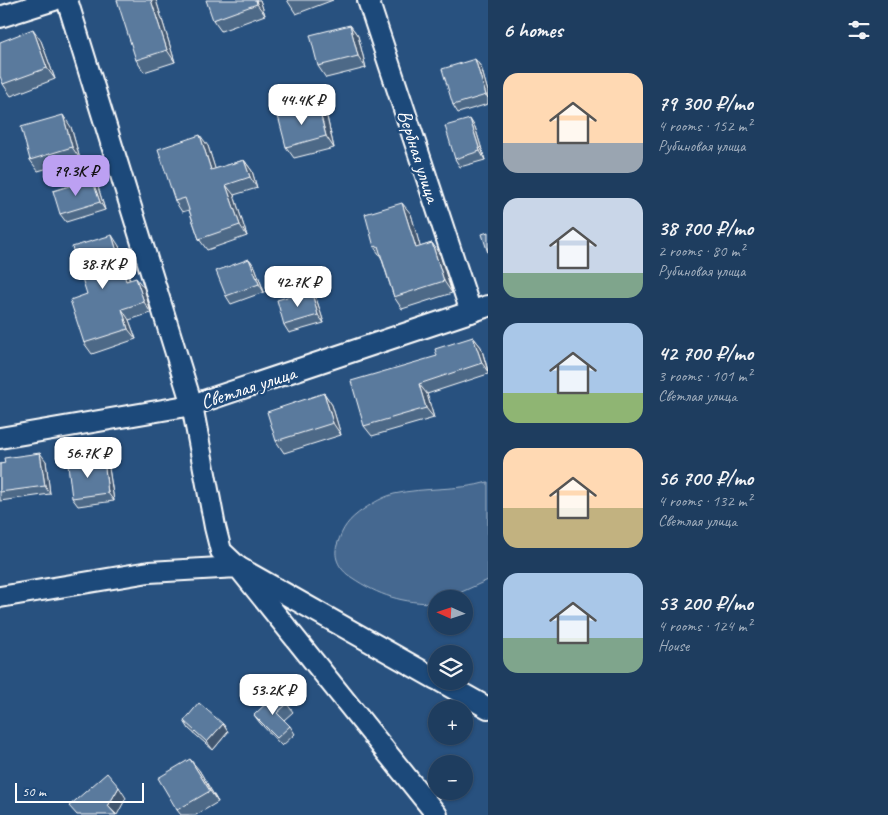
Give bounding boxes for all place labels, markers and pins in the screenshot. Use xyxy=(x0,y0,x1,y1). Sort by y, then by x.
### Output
pin: 44.4K ₽ xyxy=(256,84,348,126)
pin: 79.3K ₽ xyxy=(30,154,122,197)
pin: 38.7K ₽ xyxy=(57,248,149,290)
pin: 42.7K ₽ xyxy=(252,266,344,308)
pin: 56.7K ₽ xyxy=(42,436,134,479)
pin: 53.2K ₽ xyxy=(227,674,319,716)

